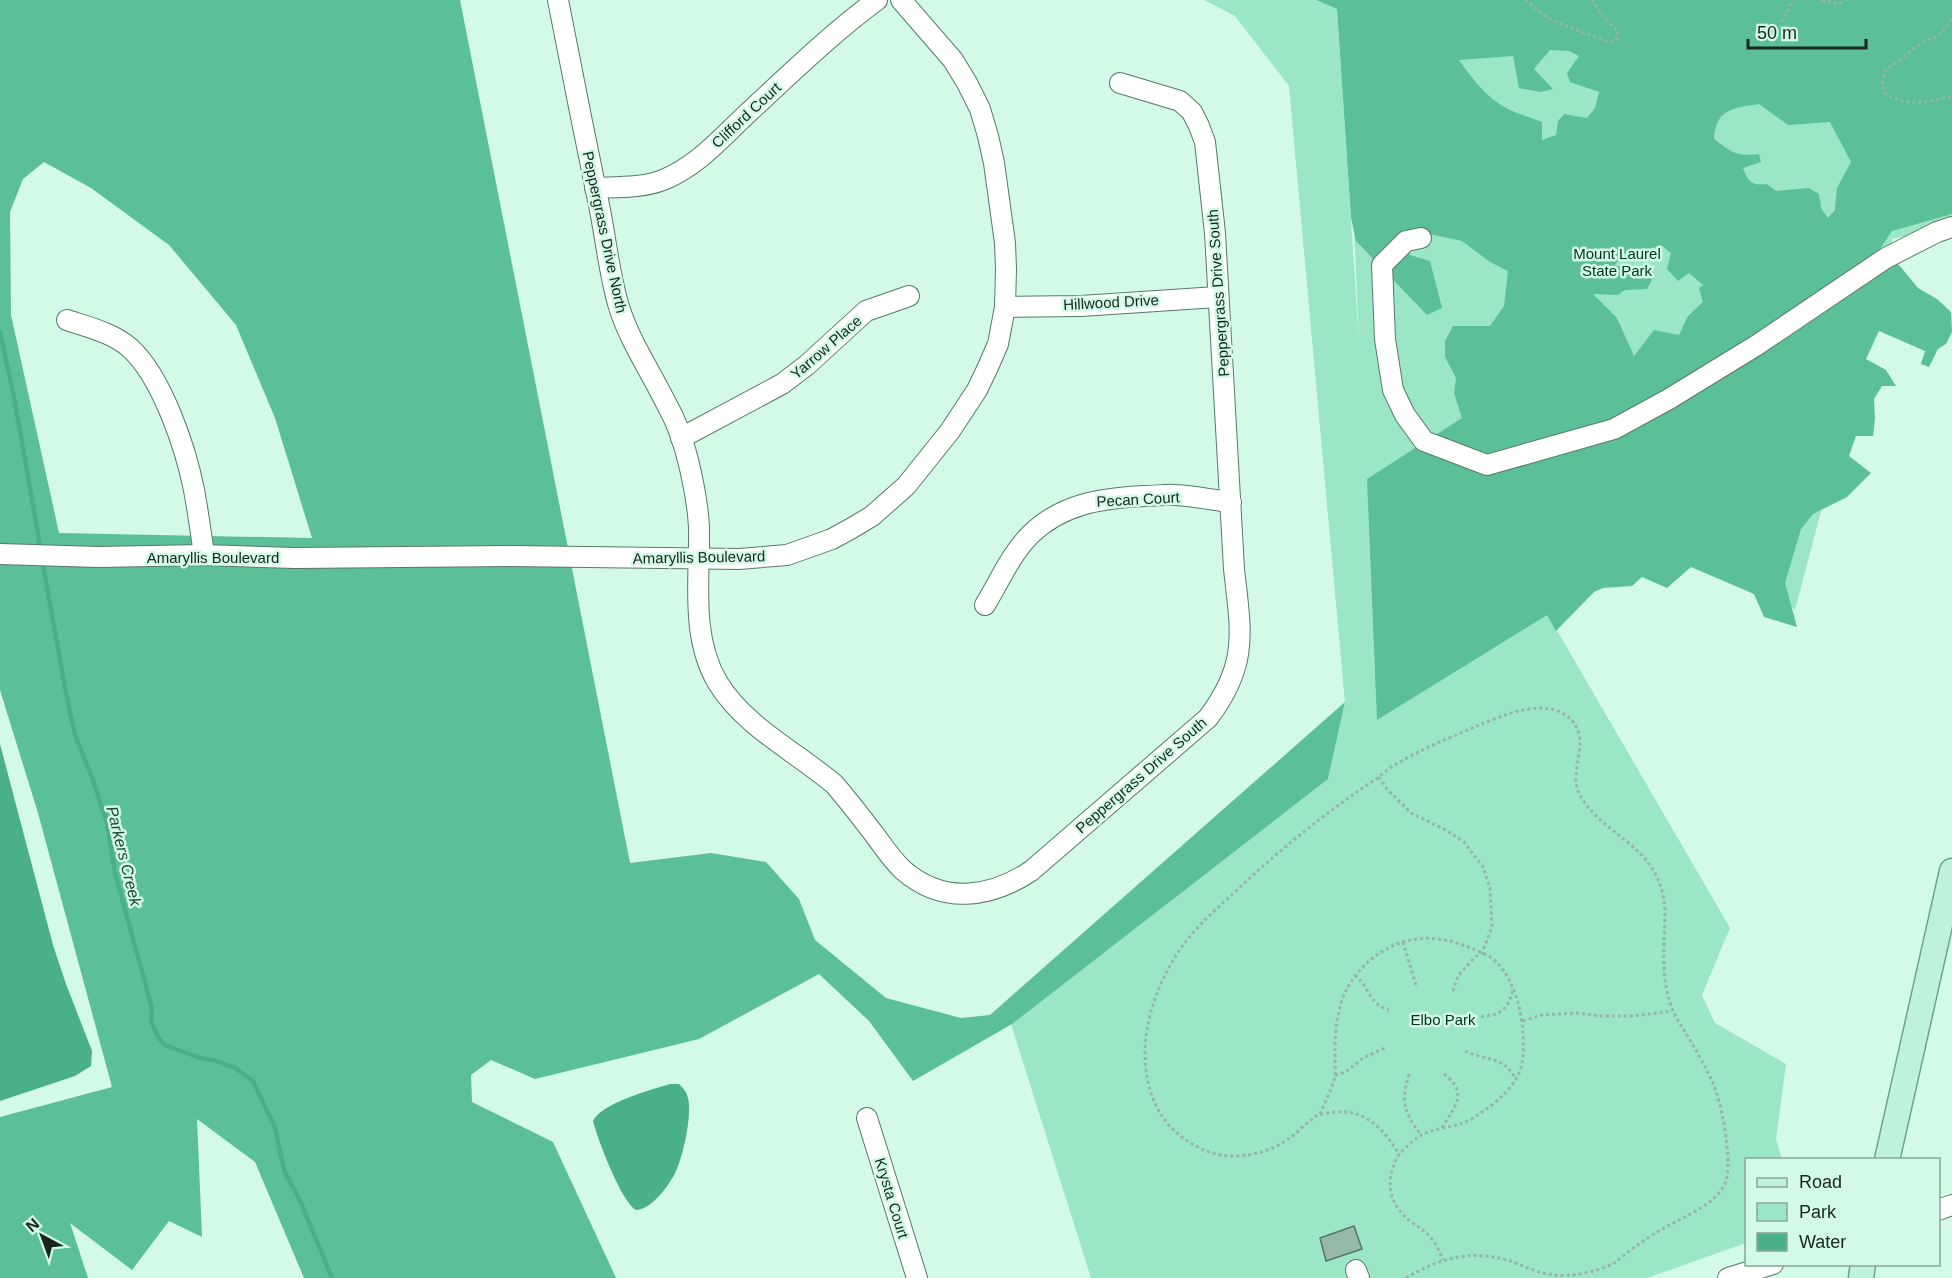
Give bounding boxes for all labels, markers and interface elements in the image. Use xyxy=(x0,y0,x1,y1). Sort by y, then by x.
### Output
scale bar xyxy=(1748,12,1866,50)
text: 50 m xyxy=(1757,23,1797,43)
street label: Clifford Court xyxy=(708,78,785,151)
street label: Peppergrass Drive North xyxy=(580,149,630,315)
street label: Peppergrass Drive South xyxy=(1204,209,1232,377)
park label: Mount Laurel State Park xyxy=(1573,245,1661,279)
street label: Hillwood Drive xyxy=(1063,291,1159,313)
street label: Yarrow Place xyxy=(787,312,865,382)
street label: Pecan Court xyxy=(1096,488,1181,510)
street label: Amaryllis Boulevard xyxy=(633,547,765,567)
street label: Amaryllis Boulevard xyxy=(147,549,279,566)
street label: Peppergrass Drive South xyxy=(1072,714,1210,836)
water label: Parkers Creek xyxy=(103,804,145,909)
park label: Elbo Park xyxy=(1410,1011,1476,1028)
street label: Krysta Court xyxy=(872,1156,913,1241)
legend xyxy=(1745,1158,1940,1266)
text: Road xyxy=(1799,1172,1842,1192)
text: Park xyxy=(1799,1202,1837,1222)
north arrow xyxy=(12,1206,72,1266)
text: N xyxy=(23,1215,42,1235)
text: Water xyxy=(1799,1232,1846,1252)

